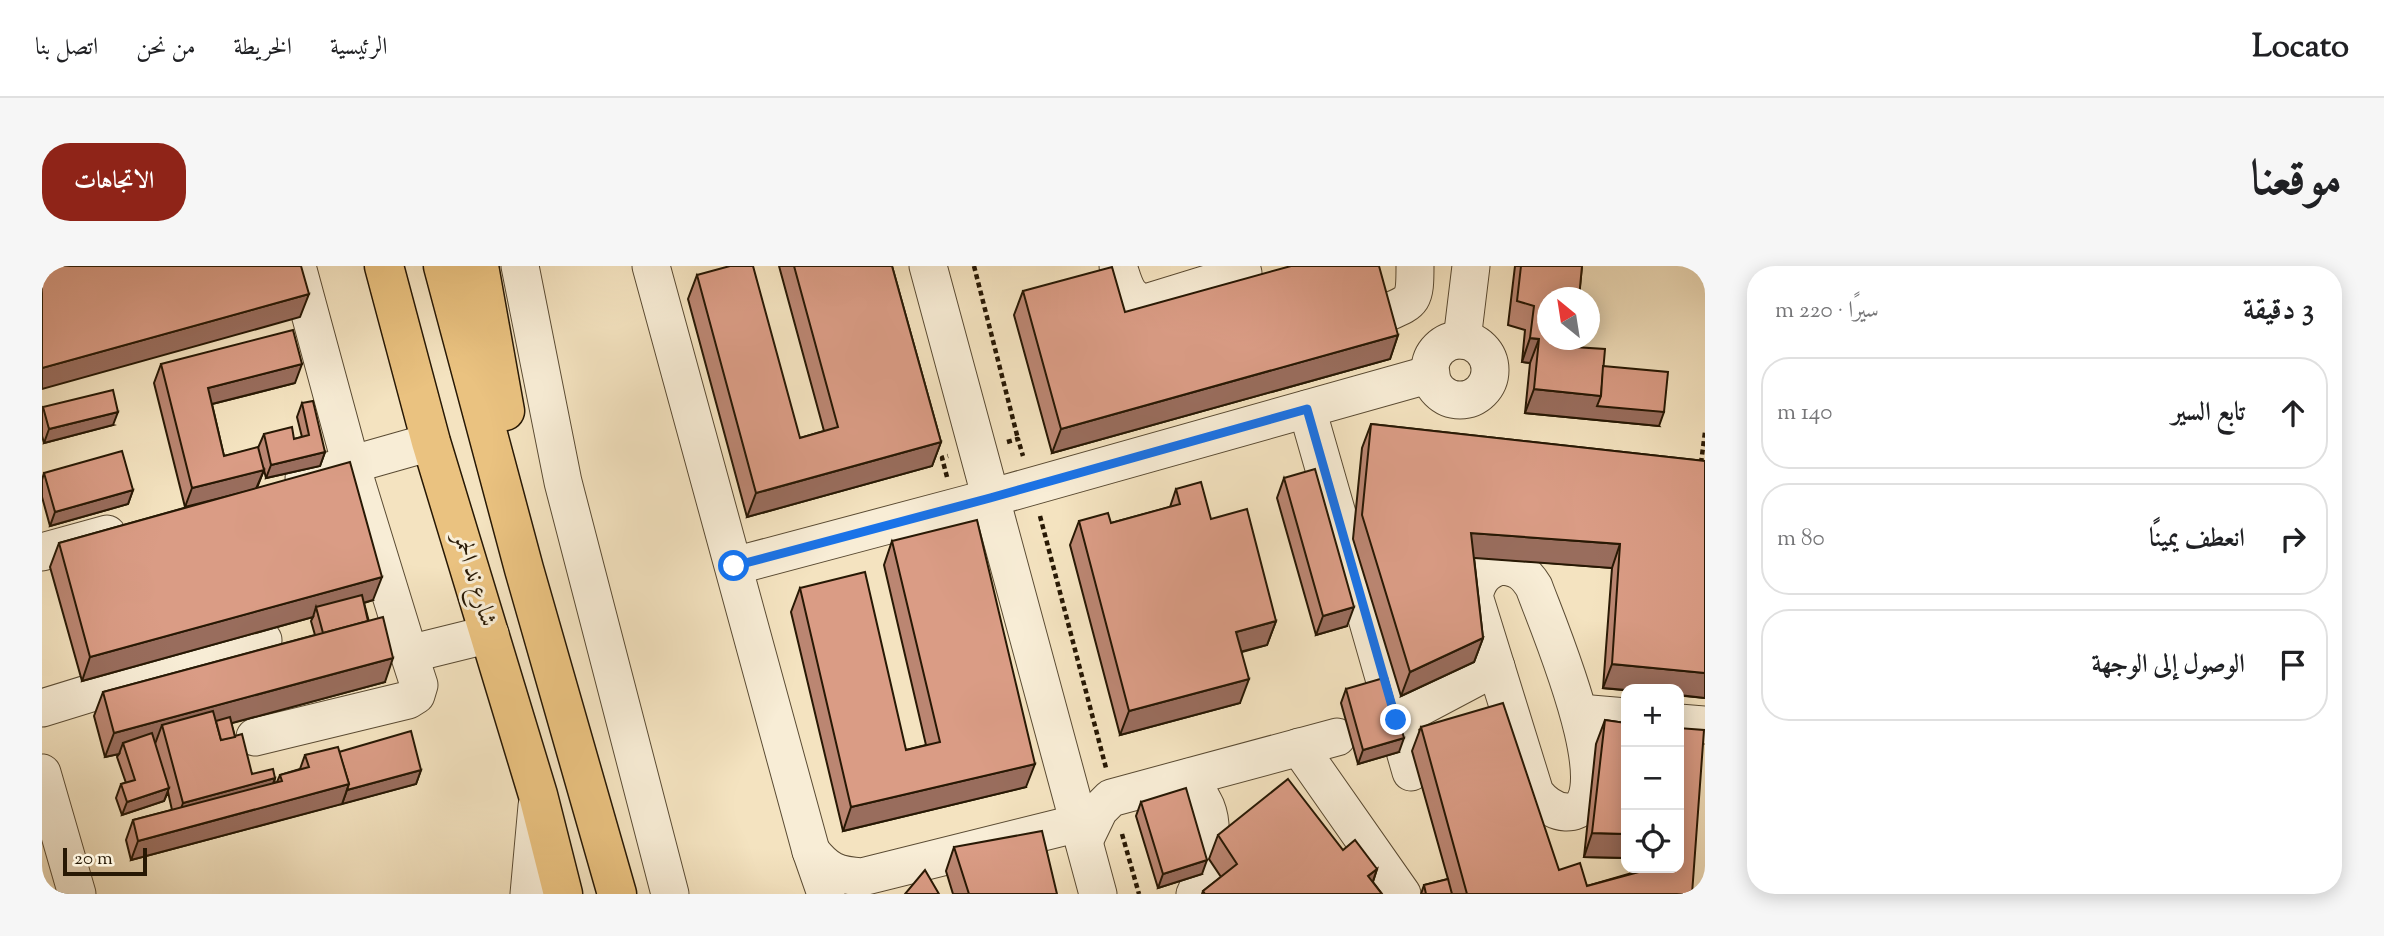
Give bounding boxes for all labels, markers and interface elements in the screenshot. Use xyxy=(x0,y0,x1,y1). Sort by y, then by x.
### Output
text: Locato xyxy=(2252,24,2349,72)
text: اتصل بنا xyxy=(35,31,98,65)
text: من نحن xyxy=(136,31,196,65)
text: الخريطة xyxy=(234,31,292,65)
text: الرئيسية xyxy=(330,31,388,65)
button: الاتجاهات xyxy=(42,143,186,221)
text: موقعنا xyxy=(2250,147,2342,217)
north arrow xyxy=(1537,287,1600,350)
text: 3 دقيقة xyxy=(2243,290,2314,333)
text: سيرًا · 220 m xyxy=(1775,295,1879,328)
icon: ahead xyxy=(2274,394,2312,432)
text: تابع السير xyxy=(2172,395,2245,432)
text: 140 m xyxy=(1777,397,1832,430)
icon: right xyxy=(2274,520,2312,558)
text: انعطف يمينًا xyxy=(2149,521,2245,558)
text: 80 m xyxy=(1777,523,1825,556)
street label: شارع ند الحمر xyxy=(442,526,504,631)
route start xyxy=(718,550,749,581)
icon: arrive xyxy=(2274,646,2312,684)
text: الوصول إلى الوجهة xyxy=(2091,647,2245,684)
map controls xyxy=(1621,684,1684,873)
button: + xyxy=(1621,684,1684,747)
route end xyxy=(1380,704,1411,735)
button: − xyxy=(1621,747,1684,810)
button: locate xyxy=(1621,810,1684,873)
scale bar xyxy=(63,845,147,877)
text: 20 m xyxy=(74,846,113,873)

